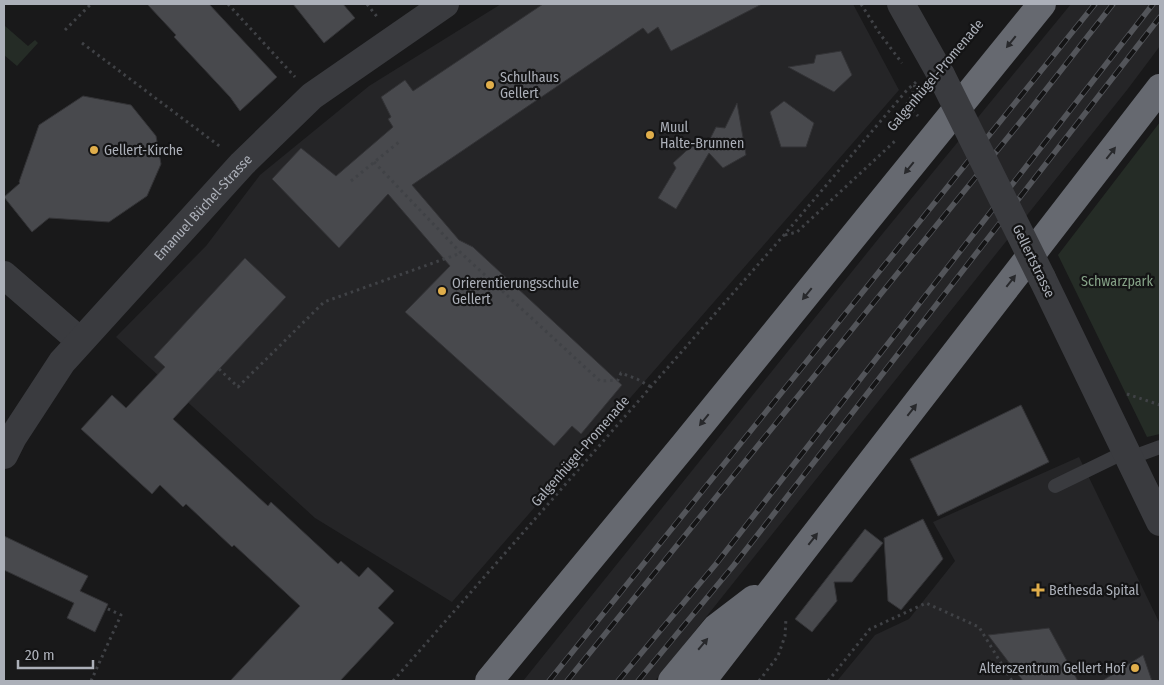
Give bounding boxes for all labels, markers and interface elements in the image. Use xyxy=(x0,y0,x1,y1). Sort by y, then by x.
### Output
street label: Galgenhügel-Promenade xyxy=(884,16,987,135)
one-way arrow xyxy=(1006,35,1017,48)
place label: Schulhaus Gellert xyxy=(500,69,559,102)
marker: Schulhaus Gellert xyxy=(484,79,496,91)
place label: Muul Halte-Brunnen xyxy=(660,119,744,152)
marker: Muul Halte-Brunnen xyxy=(644,129,656,141)
place label: Gellert-Kirche xyxy=(104,142,183,159)
marker: Gellert-Kirche xyxy=(88,144,100,156)
one-way arrow xyxy=(1105,147,1116,160)
street label: Emanuel Büchel-Strasse xyxy=(151,151,256,264)
one-way arrow xyxy=(904,162,915,174)
street label: Gellertstrasse xyxy=(1009,222,1059,301)
park label: Schwarzpark xyxy=(1081,273,1153,290)
place label: Orierentierungsschule Gellert xyxy=(452,275,579,308)
one-way arrow xyxy=(1006,275,1017,288)
marker: Orierentierungsschule Gellert xyxy=(436,285,448,297)
one-way arrow xyxy=(801,287,812,300)
street label: Galgenhügel-Promenade xyxy=(528,392,633,510)
one-way arrow xyxy=(907,403,917,417)
one-way arrow xyxy=(699,413,710,426)
one-way arrow xyxy=(807,532,818,545)
place label: Bethesda Spital xyxy=(1049,582,1139,599)
marker: Bethesda Spital xyxy=(1031,583,1045,597)
one-way arrow xyxy=(697,637,708,650)
scale bar xyxy=(18,638,92,670)
text: 20 m xyxy=(25,646,55,664)
place label: Alterszentrum Gellert Hof xyxy=(979,660,1127,677)
marker: Alterszentrum Gellert Hof xyxy=(1129,662,1141,674)

